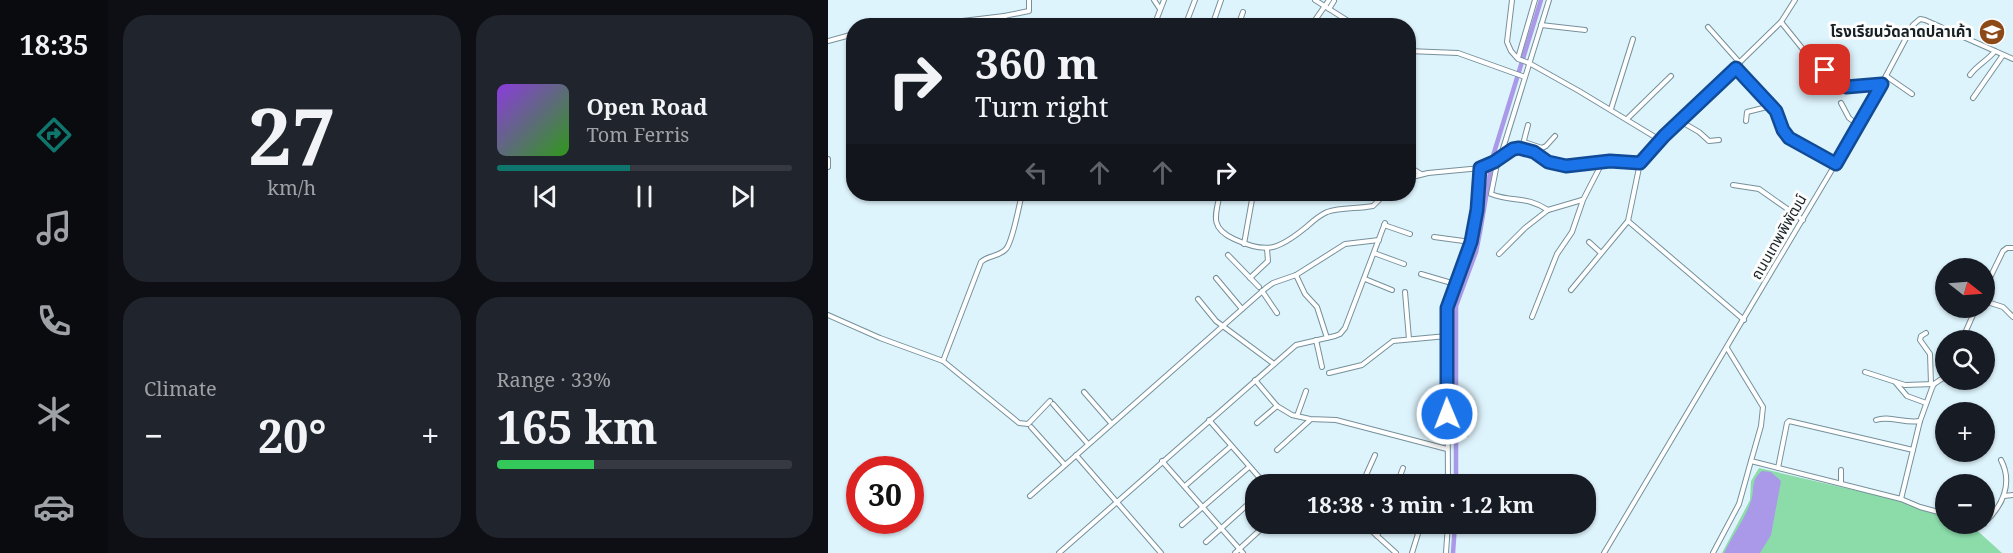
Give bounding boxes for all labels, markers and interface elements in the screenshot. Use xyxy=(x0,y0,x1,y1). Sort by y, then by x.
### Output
school or university icon: โรงเรียนวัดลาดปลาเค้า xyxy=(1977,17,2007,47)
place label: โรงเรียนวัดลาดปลาเค้า xyxy=(1830,21,1972,41)
text: 18:35 xyxy=(19,26,89,63)
text: 360 m xyxy=(975,34,1099,91)
icon: right xyxy=(876,42,954,120)
pin xyxy=(1799,44,1850,95)
icon: arrive xyxy=(1808,53,1841,86)
text: 27 xyxy=(248,82,336,188)
text: Turn right xyxy=(975,88,1108,125)
text: Open Road xyxy=(587,91,708,121)
icon: directions xyxy=(33,114,75,156)
text: Tom Ferris xyxy=(587,121,689,148)
icon: left xyxy=(1020,156,1053,189)
icon: ahead xyxy=(1083,156,1116,189)
icon: ahead xyxy=(1146,156,1179,189)
icon: right xyxy=(1209,156,1242,189)
text: km/h xyxy=(267,174,316,201)
icon: previous xyxy=(529,180,562,213)
icon: pause xyxy=(628,180,661,213)
icon: next xyxy=(726,180,759,213)
street label: ถนนเทพพิพัฒน์ xyxy=(1746,190,1811,283)
icon: music xyxy=(33,207,75,249)
north arrow xyxy=(1935,258,1995,318)
map controls xyxy=(1935,258,1995,534)
icon: phone xyxy=(33,300,75,342)
button: search xyxy=(1935,330,1995,390)
text: Range · 33% xyxy=(497,366,611,393)
text: Climate xyxy=(144,375,217,402)
position arrow xyxy=(1415,382,1479,446)
icon: climate xyxy=(33,393,75,435)
text: 165 km xyxy=(497,396,658,457)
button: + xyxy=(1935,402,1995,462)
text: 20° xyxy=(258,405,327,466)
text: − xyxy=(144,413,163,458)
text: + xyxy=(421,413,439,458)
speed limit sign: 30 xyxy=(846,456,924,534)
button: − xyxy=(1935,474,1995,534)
icon: car xyxy=(33,486,75,528)
text: 18:38 · 3 min · 1.2 km xyxy=(1307,489,1534,519)

